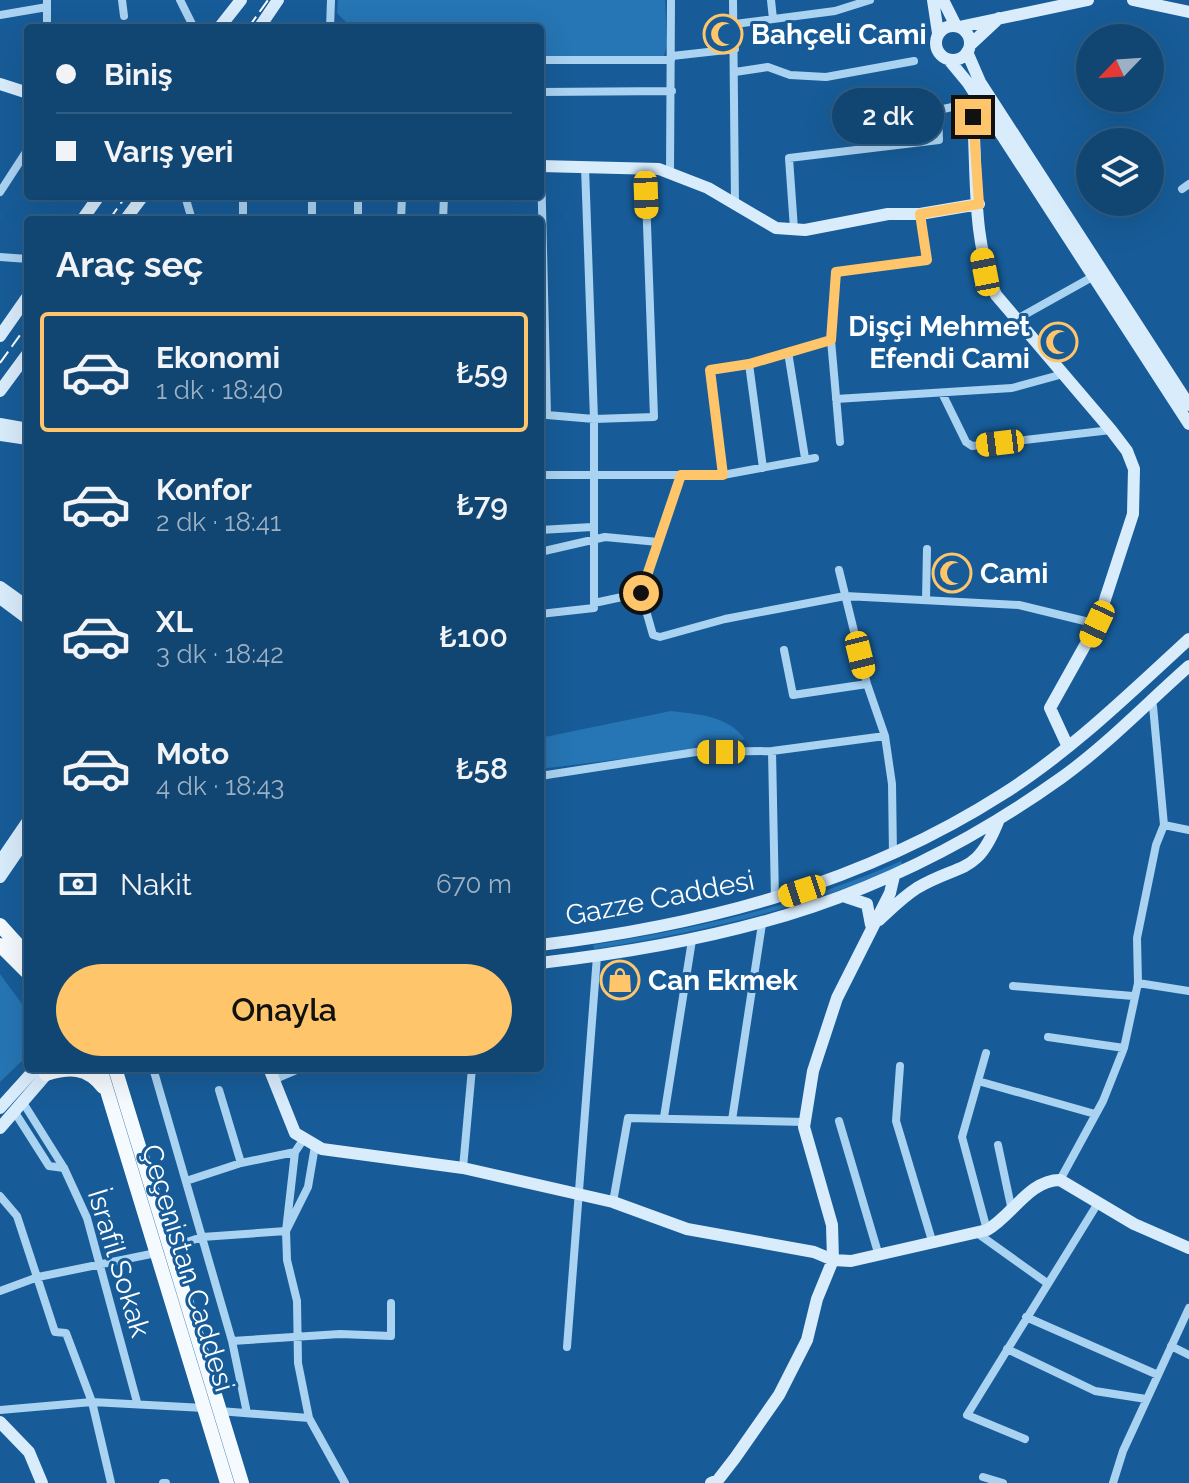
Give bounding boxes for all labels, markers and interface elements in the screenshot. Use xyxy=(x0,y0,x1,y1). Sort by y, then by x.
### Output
mosque icon: Bahçeli Cami xyxy=(702,13,744,55)
place label: Bahçeli Cami xyxy=(751,18,927,51)
north arrow xyxy=(1076,24,1164,112)
map controls xyxy=(1076,24,1164,216)
text: Biniş xyxy=(104,57,173,92)
callout: 2 dk xyxy=(833,89,945,145)
route end xyxy=(955,99,991,135)
text: 2 dk xyxy=(862,101,914,131)
button: layers xyxy=(1076,128,1164,216)
text: Varış yeri xyxy=(104,134,233,169)
car xyxy=(633,171,659,219)
text: Araç seç xyxy=(56,243,203,285)
car xyxy=(969,246,1001,298)
place label: Dişçi Mehmet Efendi Cami xyxy=(848,310,1030,375)
mosque icon: Dişçi Mehmet Efendi Cami xyxy=(1037,321,1079,363)
icon: car xyxy=(60,336,132,408)
text: Ekonomi xyxy=(156,340,280,375)
text: ₺59 xyxy=(456,355,508,390)
text: 1 dk · 18:40 xyxy=(156,375,283,405)
car xyxy=(975,428,1025,458)
icon: car xyxy=(60,468,132,540)
text: Konfor xyxy=(156,472,252,507)
text: ₺79 xyxy=(456,487,508,522)
text: 2 dk · 18:41 xyxy=(156,507,281,537)
mosque icon: Cami xyxy=(931,552,973,594)
place label: Cami xyxy=(980,557,1049,590)
route start xyxy=(623,575,659,611)
car xyxy=(1076,597,1118,651)
icon: car xyxy=(60,600,132,672)
text: XL xyxy=(156,604,193,639)
text: ₺100 xyxy=(439,619,508,654)
car xyxy=(843,629,877,681)
text: 3 dk · 18:42 xyxy=(156,639,284,669)
icon: car xyxy=(60,732,132,804)
text: Moto xyxy=(156,736,229,771)
car xyxy=(697,740,745,764)
text: ₺58 xyxy=(456,751,508,786)
text: 4 dk · 18:43 xyxy=(156,771,284,801)
icon: cash xyxy=(56,862,100,906)
street label: Gazze Caddesi xyxy=(563,864,757,932)
text: Nakit xyxy=(120,867,192,902)
text: 670 m xyxy=(436,869,512,899)
car xyxy=(775,872,829,910)
shop icon: Can Ekmek xyxy=(599,959,641,1001)
button: Onayla xyxy=(56,964,512,1056)
place label: Can Ekmek xyxy=(648,964,798,997)
street label: Çeçenistan Caddesi xyxy=(135,1140,241,1396)
street label: İsrafil Sokak xyxy=(81,1185,157,1341)

